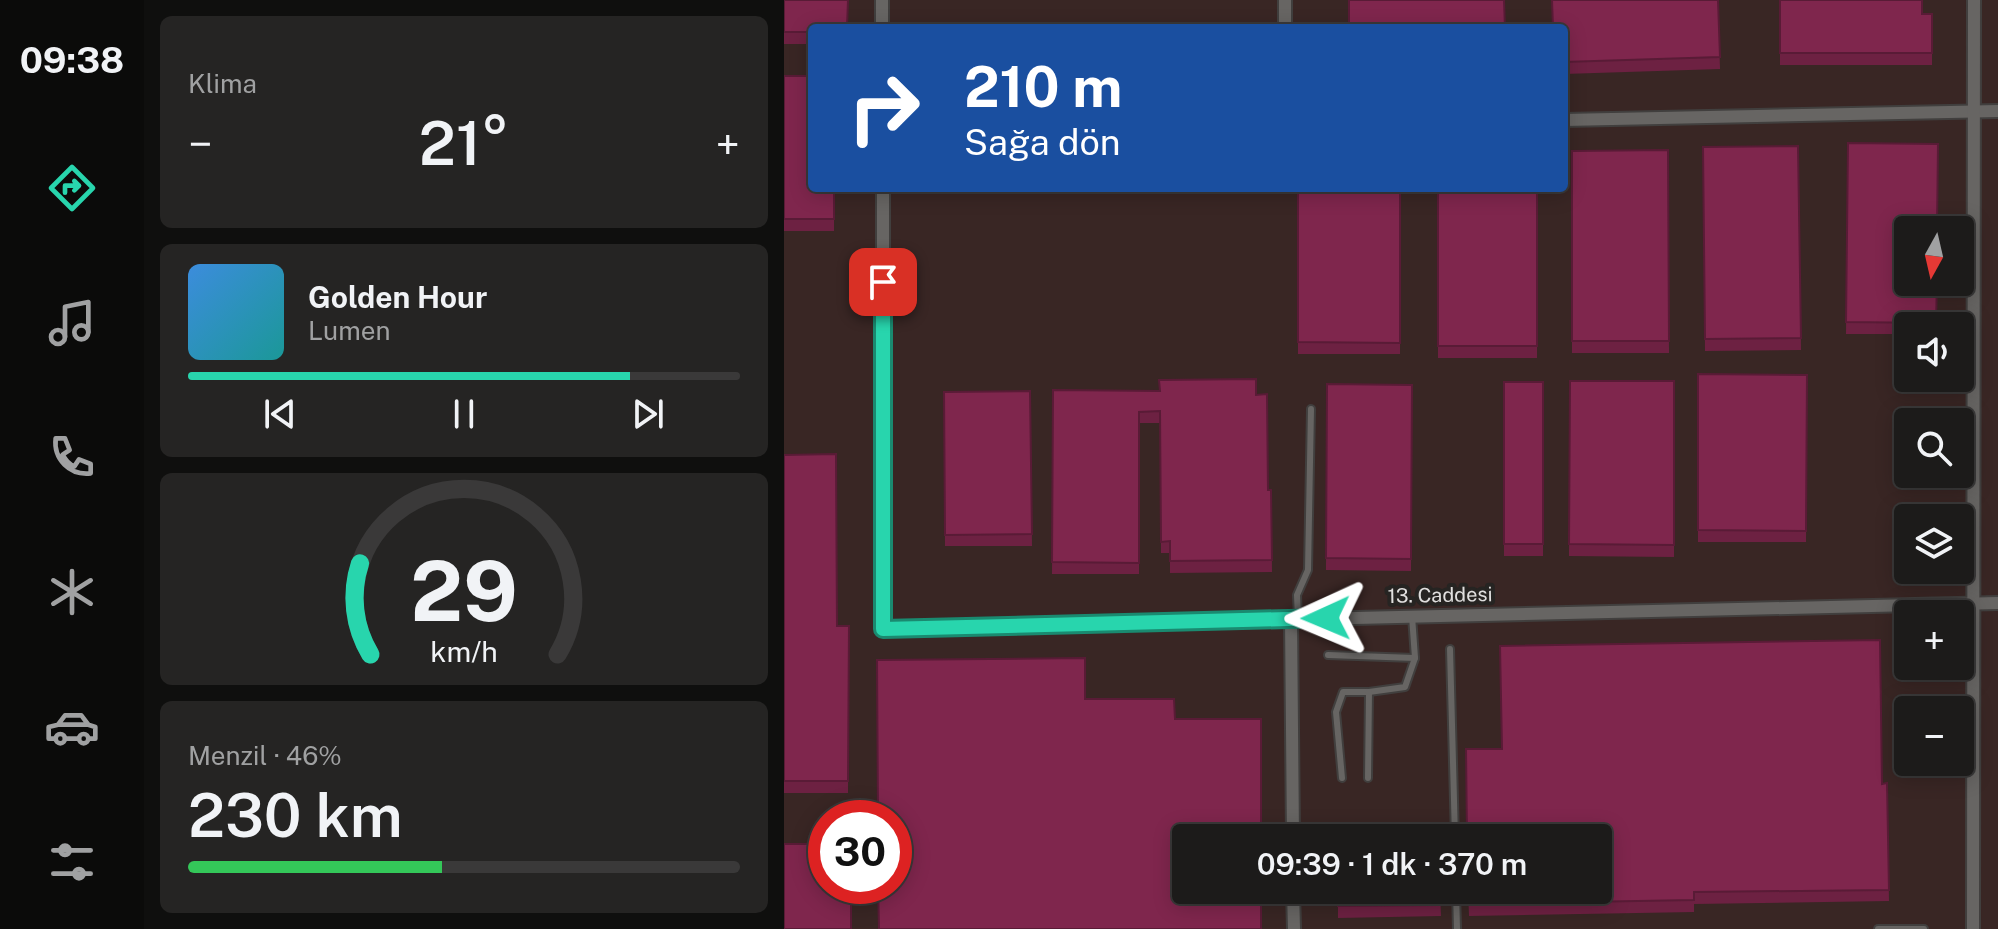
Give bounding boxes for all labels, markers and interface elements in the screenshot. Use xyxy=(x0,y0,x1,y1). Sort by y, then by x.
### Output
text: 09:38 xyxy=(20,39,124,81)
text: 210 m xyxy=(964,54,1122,120)
icon: right xyxy=(832,56,936,160)
text: Klima xyxy=(188,68,257,99)
text: 21° xyxy=(419,108,509,179)
text: − xyxy=(188,118,212,170)
text: + xyxy=(716,118,740,170)
text: Sağa dön xyxy=(964,121,1121,163)
icon: directions xyxy=(44,160,100,216)
north arrow xyxy=(1894,216,1974,296)
map controls xyxy=(1894,216,1974,776)
pin xyxy=(849,248,917,316)
icon: arrive xyxy=(861,260,905,304)
text: Golden Hour xyxy=(308,279,487,315)
icon: music xyxy=(44,295,100,351)
button: sound xyxy=(1894,312,1974,392)
text: Lumen xyxy=(308,315,391,346)
icon: previous xyxy=(258,392,302,436)
icon: pause xyxy=(442,392,486,436)
icon: next xyxy=(626,392,670,436)
button: search xyxy=(1894,408,1974,488)
icon: phone xyxy=(44,429,100,485)
button: layers xyxy=(1894,504,1974,584)
text: 29 xyxy=(410,541,518,639)
icon: climate xyxy=(44,564,100,620)
position arrow xyxy=(1284,576,1368,660)
street label: 13. Caddesi xyxy=(1387,582,1493,608)
button: + xyxy=(1894,600,1974,680)
text: km/h xyxy=(430,635,498,668)
button: − xyxy=(1894,696,1974,776)
icon: car xyxy=(44,699,100,755)
text: Menzil · 46% xyxy=(188,740,342,771)
text: 230 km xyxy=(188,780,403,851)
speed limit sign: 30 xyxy=(808,800,912,904)
icon: filters xyxy=(44,834,100,890)
text: 09:39 · 1 dk · 370 m xyxy=(1257,846,1527,882)

